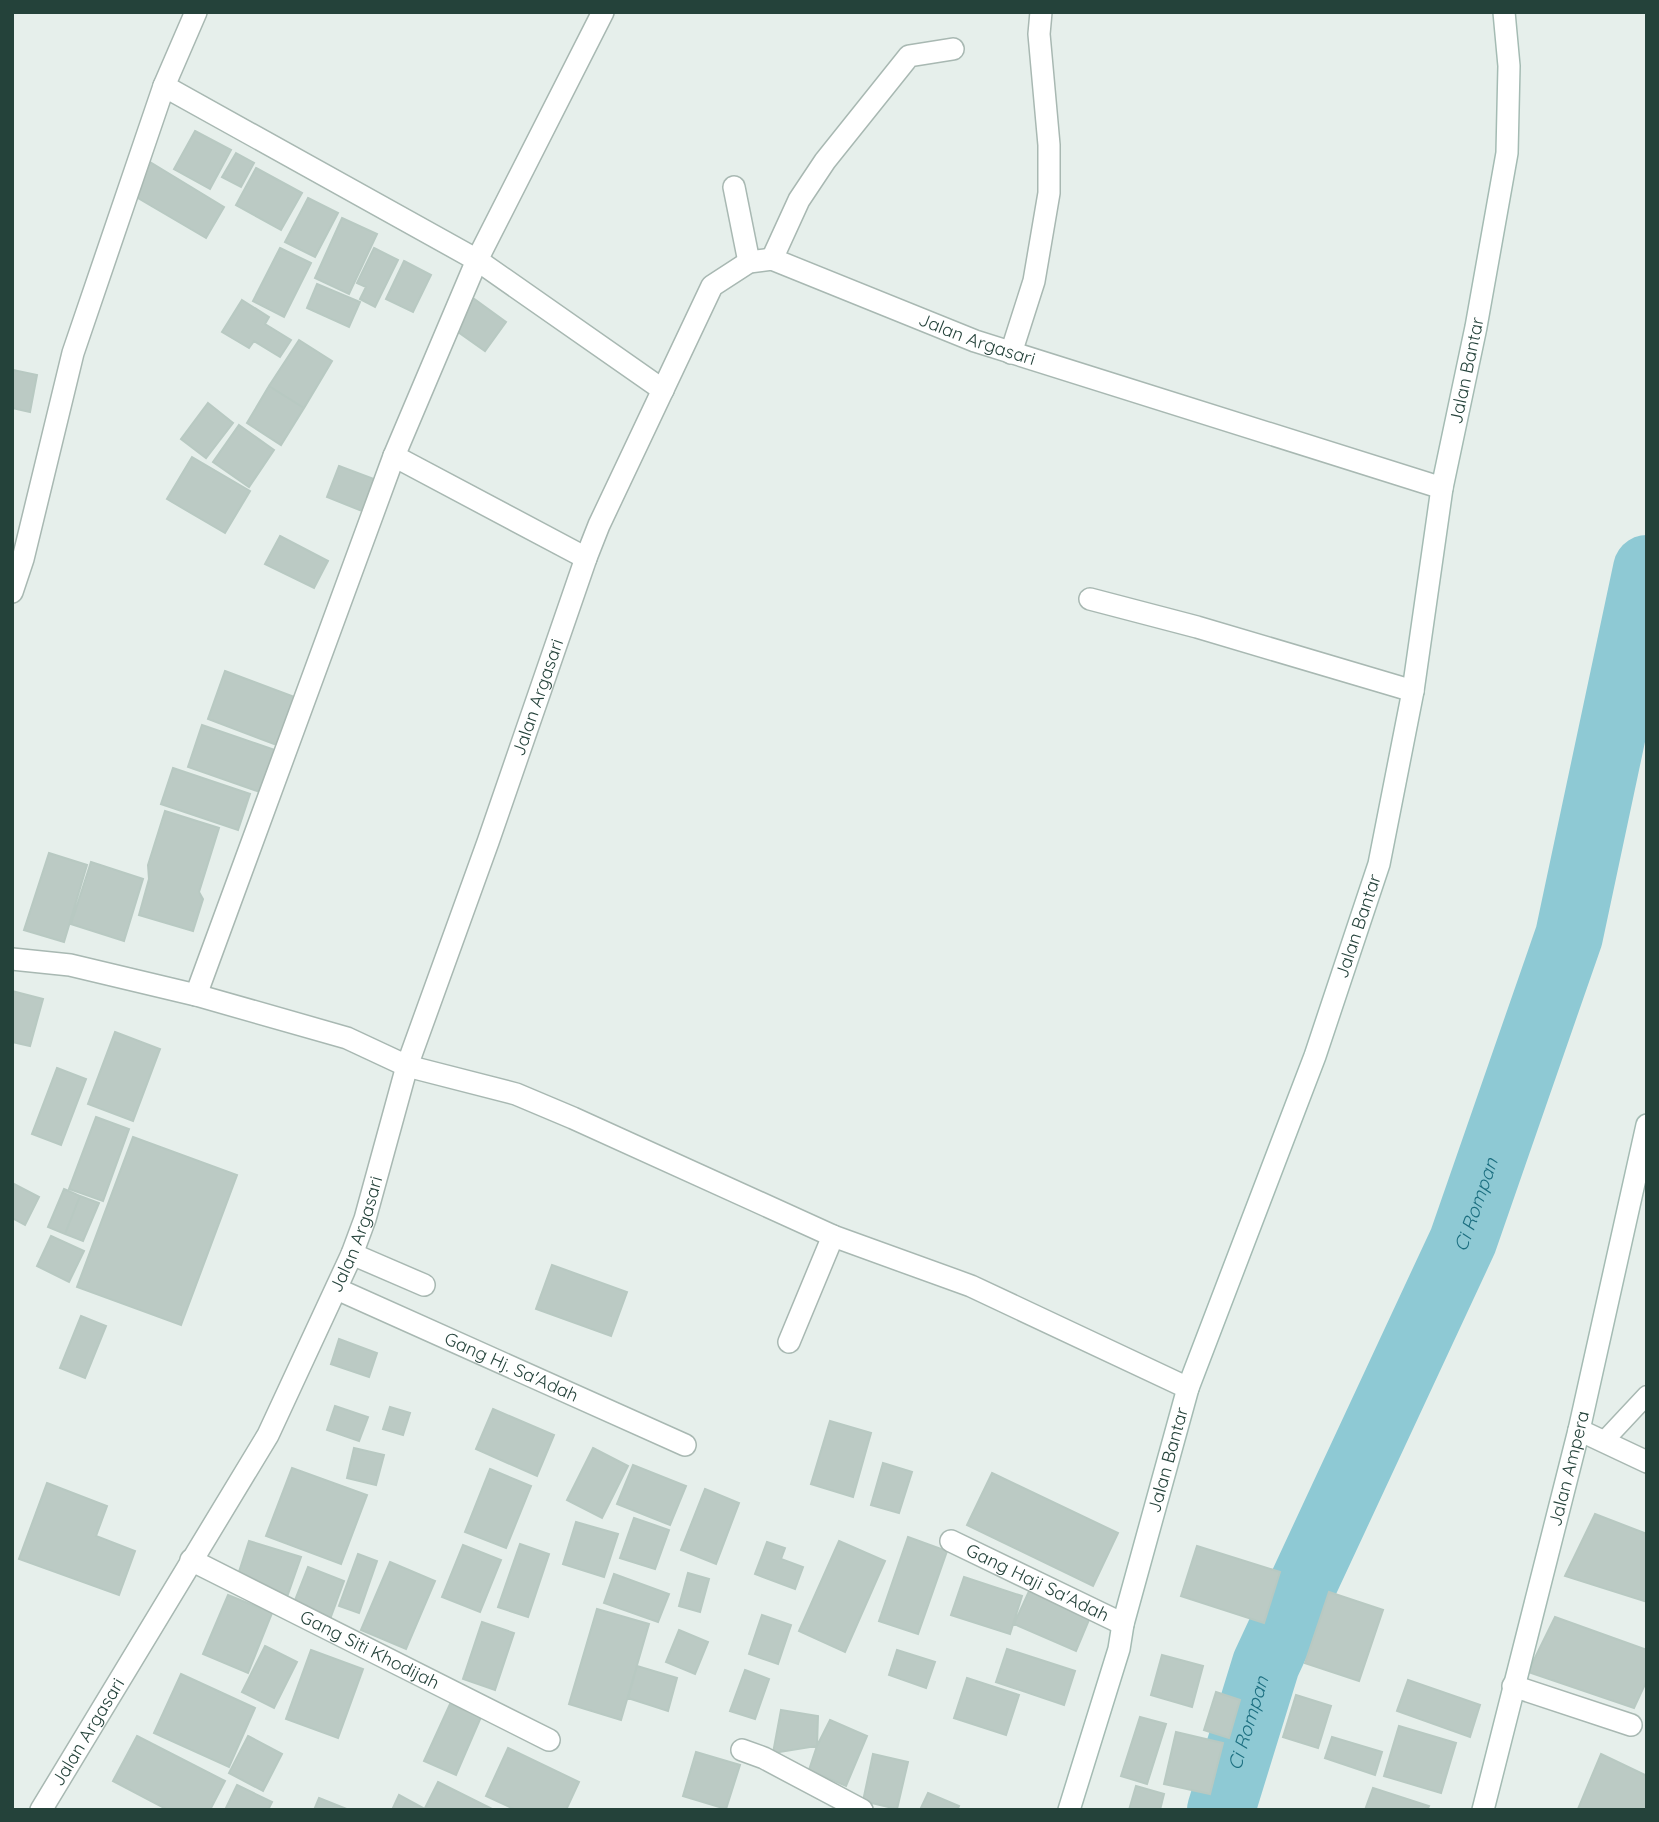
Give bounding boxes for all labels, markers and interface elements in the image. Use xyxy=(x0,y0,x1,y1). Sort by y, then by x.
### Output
street label: Jalan Argasari xyxy=(915,307,1038,370)
street label: Jalan Bantar xyxy=(1444,315,1489,426)
street label: Jalan Argasari xyxy=(507,636,568,759)
street label: Jalan Bantar xyxy=(1330,871,1386,981)
water label: Ci Rompan xyxy=(1448,1154,1503,1255)
street label: Jalan Argasari xyxy=(324,1173,387,1296)
street label: Gang Hj. Sa'Adah xyxy=(441,1327,582,1407)
street label: Jalan Bantar xyxy=(1142,1404,1193,1515)
street label: Jalan Ampera xyxy=(1543,1409,1594,1529)
street label: Gang Haji Sa'Adah xyxy=(962,1538,1113,1627)
street label: Gang Siti Khodijah xyxy=(296,1605,444,1694)
water label: Ci Rompan xyxy=(1222,1672,1274,1773)
street label: Jalan Argasari xyxy=(46,1674,129,1790)

